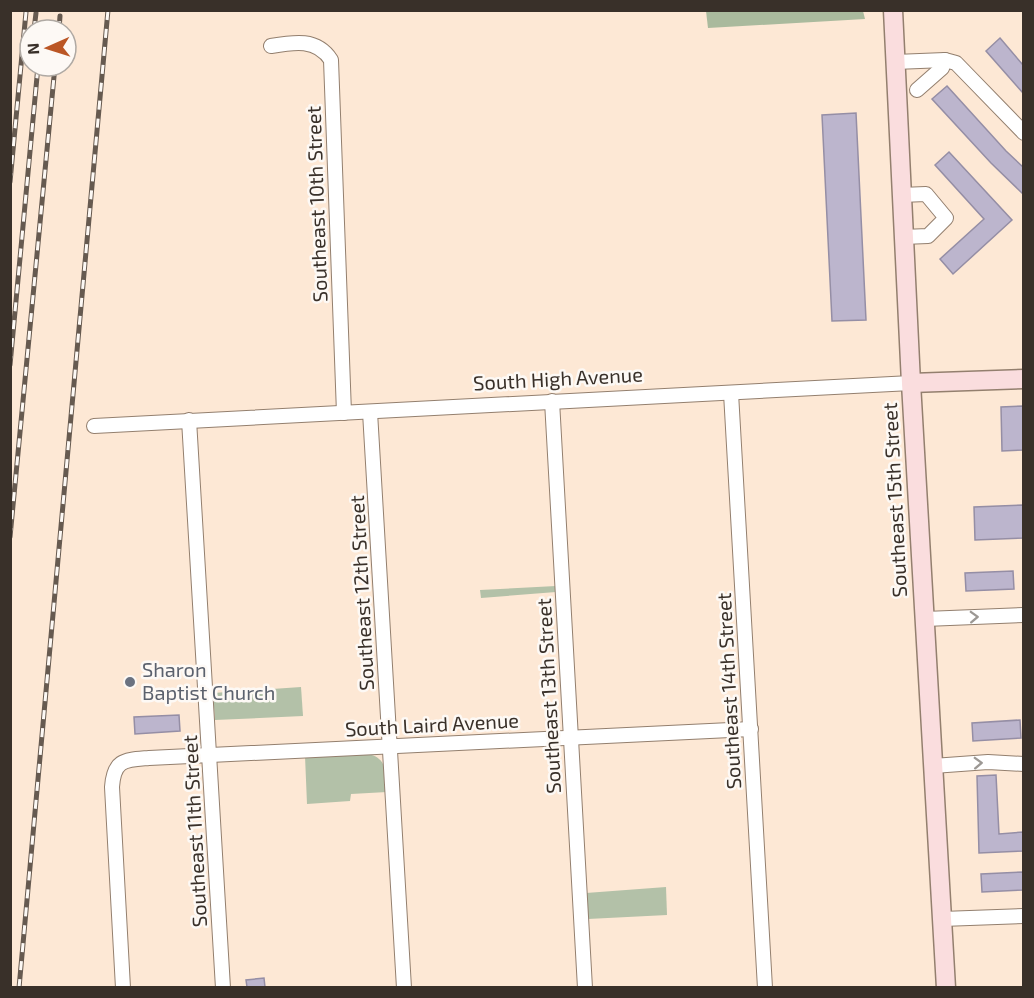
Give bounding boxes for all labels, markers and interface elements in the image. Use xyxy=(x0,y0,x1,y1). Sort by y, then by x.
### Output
north arrow xyxy=(18,18,78,78)
text: N xyxy=(23,43,42,55)
street label: Southeast 10th Street xyxy=(301,105,331,303)
street label: South High Avenue xyxy=(473,362,643,394)
street label: Southeast 15th Street xyxy=(877,402,911,598)
street label: Southeast 12th Street xyxy=(344,494,378,691)
street label: Southeast 14th Street xyxy=(711,592,745,790)
street label: Southeast 13th Street xyxy=(531,597,565,794)
one-way arrow xyxy=(970,611,979,623)
place label: Sharon Baptist Church xyxy=(142,657,275,704)
marker: Sharon Baptist Church xyxy=(123,675,137,689)
street label: South Laird Avenue xyxy=(344,707,520,741)
street label: Southeast 11th Street xyxy=(177,734,211,928)
one-way arrow xyxy=(974,756,983,769)

